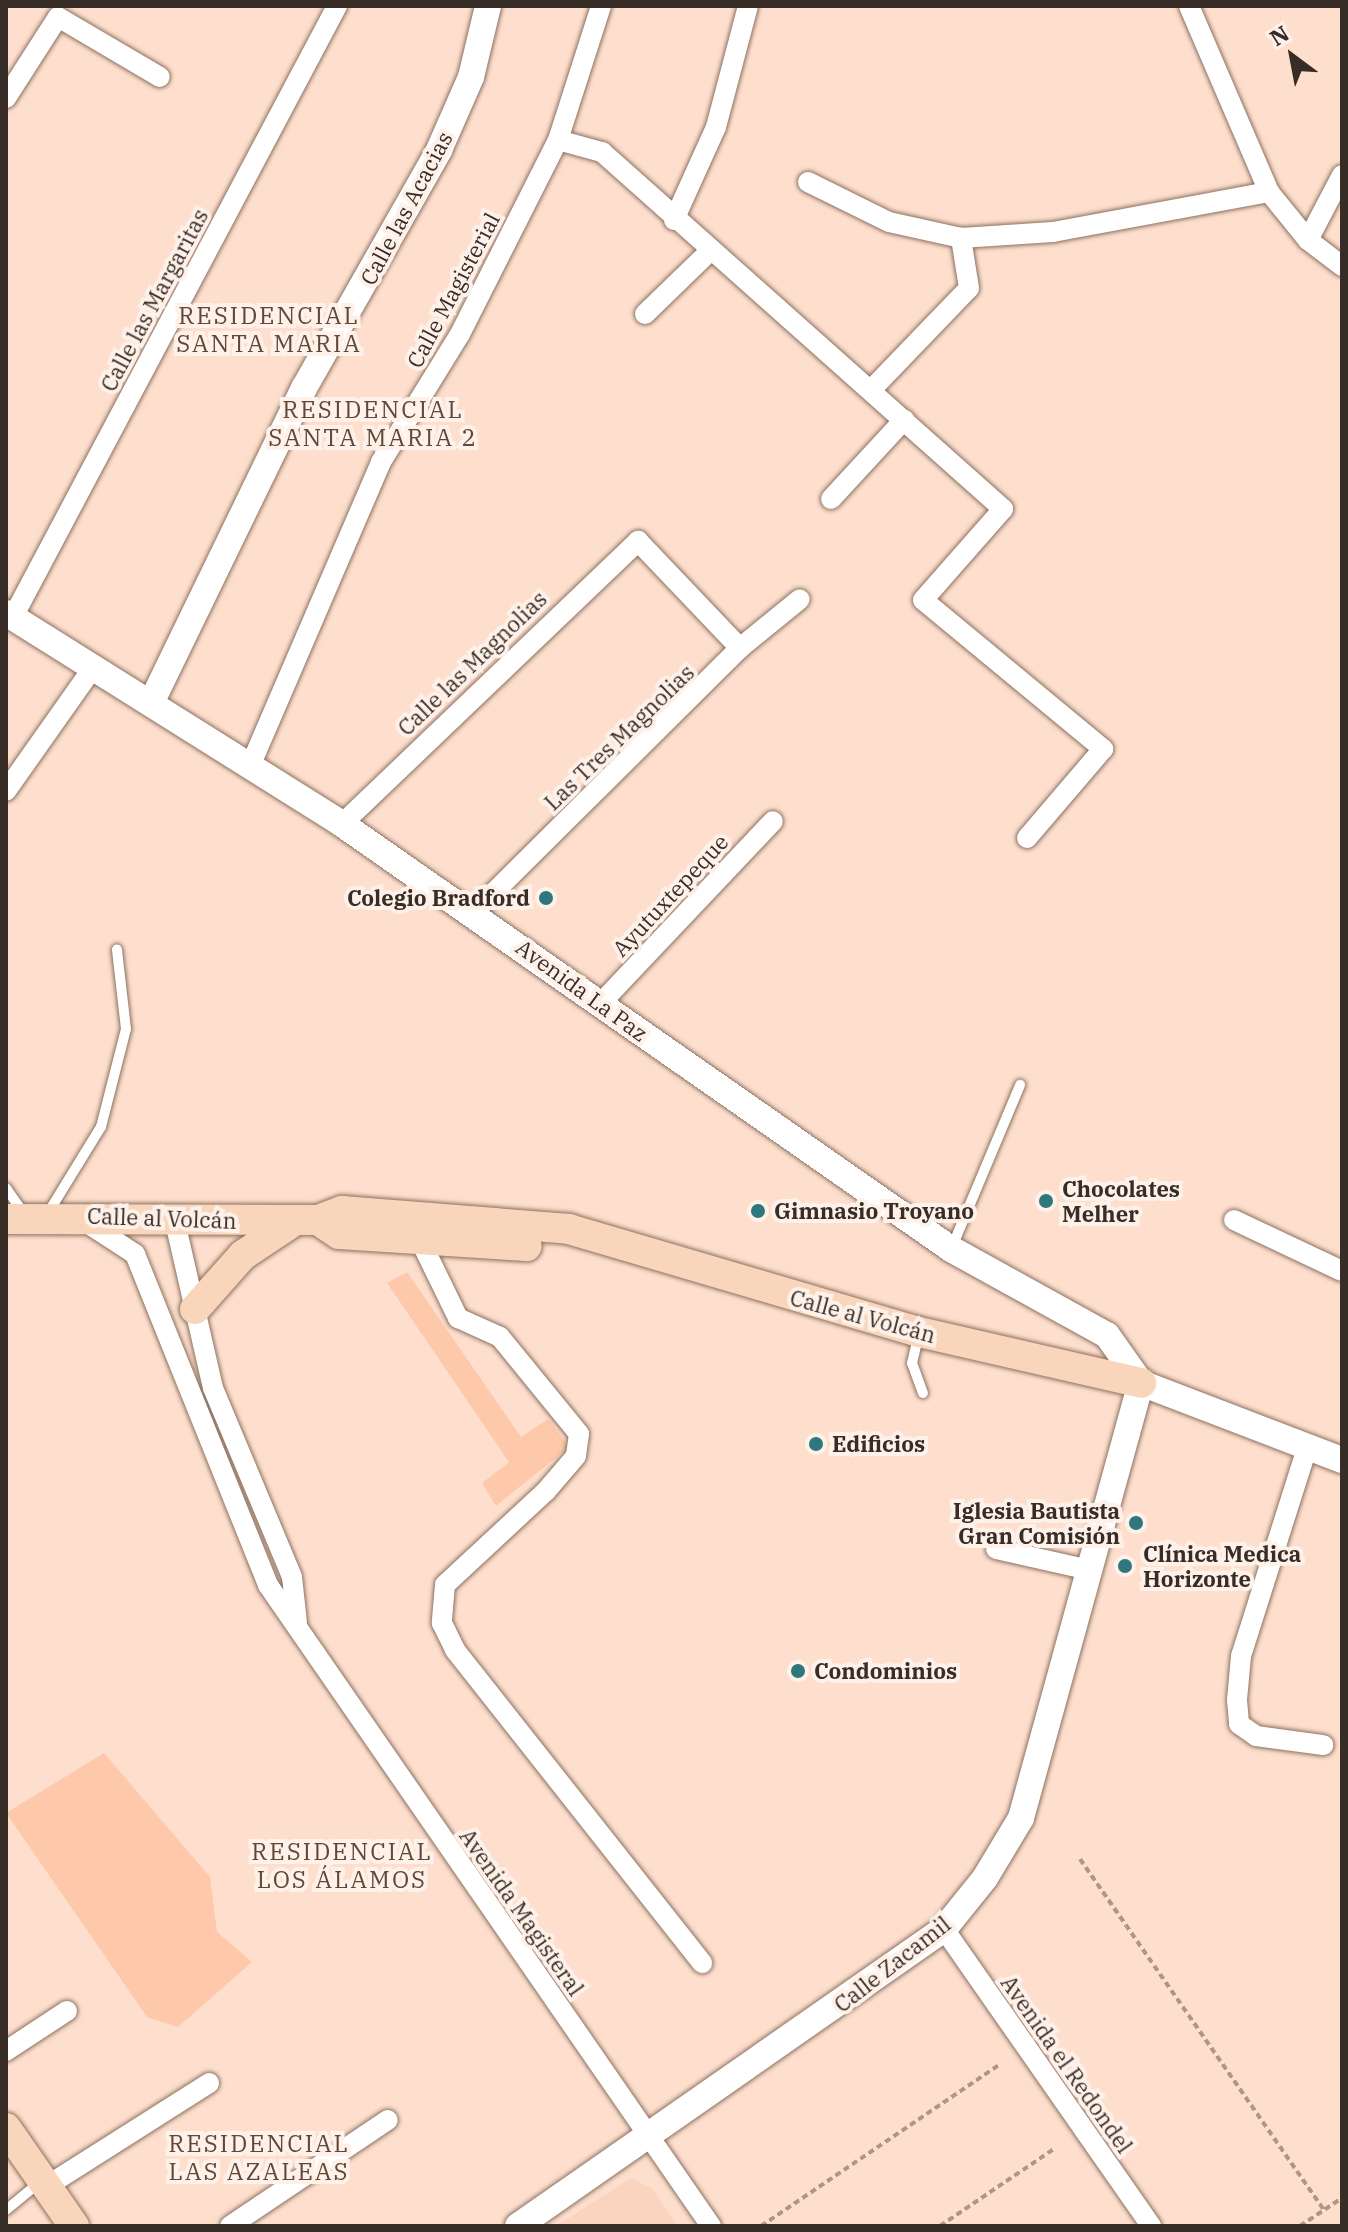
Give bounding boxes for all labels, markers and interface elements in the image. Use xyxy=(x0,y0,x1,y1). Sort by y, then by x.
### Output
north arrow xyxy=(1252,16,1332,96)
text: N xyxy=(1264,18,1294,52)
street label: Calle las Acacias xyxy=(354,127,458,289)
street label: Calle las Margaritas xyxy=(95,204,213,396)
street label: Calle Magisterial xyxy=(401,208,505,372)
district label: RESIDENCIAL SANTA MARIA xyxy=(176,302,362,358)
district label: RESIDENCIAL SANTA MARIA 2 xyxy=(268,396,478,452)
street label: Calle las Magnolias xyxy=(392,585,552,741)
street label: Las Tres Magnolias xyxy=(539,659,699,815)
street label: Ayutuxtepeque xyxy=(607,828,733,962)
place label: Colegio Bradford xyxy=(347,885,530,911)
marker: Colegio Bradford xyxy=(537,889,555,907)
street label: Avenida La Paz xyxy=(511,933,653,1047)
place label: Chocolates Melher xyxy=(1062,1175,1180,1226)
marker: Chocolates Melher xyxy=(1037,1192,1055,1210)
place label: Gimnasio Troyano xyxy=(774,1198,974,1224)
street label: Calle al Volcán xyxy=(87,1202,237,1234)
marker: Gimnasio Troyano xyxy=(749,1202,767,1220)
street label: Calle al Volcán xyxy=(787,1284,939,1348)
place label: Edificios xyxy=(832,1431,925,1457)
marker: Edificios xyxy=(807,1435,825,1453)
place label: Iglesia Bautista Gran Comisión xyxy=(953,1497,1120,1548)
marker: Iglesia Bautista Gran Comisión xyxy=(1127,1514,1145,1532)
place label: Clínica Medica Horizonte xyxy=(1143,1540,1301,1592)
marker: Clínica Medica Horizonte xyxy=(1114,1555,1136,1577)
place label: Condominios xyxy=(814,1658,957,1684)
marker: Condominios xyxy=(789,1662,807,1680)
street label: Avenida Magisteral xyxy=(454,1823,590,2001)
district label: RESIDENCIAL LOS ÁLAMOS xyxy=(251,1838,433,1894)
street label: Calle Zacamil xyxy=(829,1911,955,2017)
street label: Avenida el Redondel xyxy=(996,1970,1138,2158)
district label: RESIDENCIAL LAS AZALEAS xyxy=(168,2130,350,2186)

